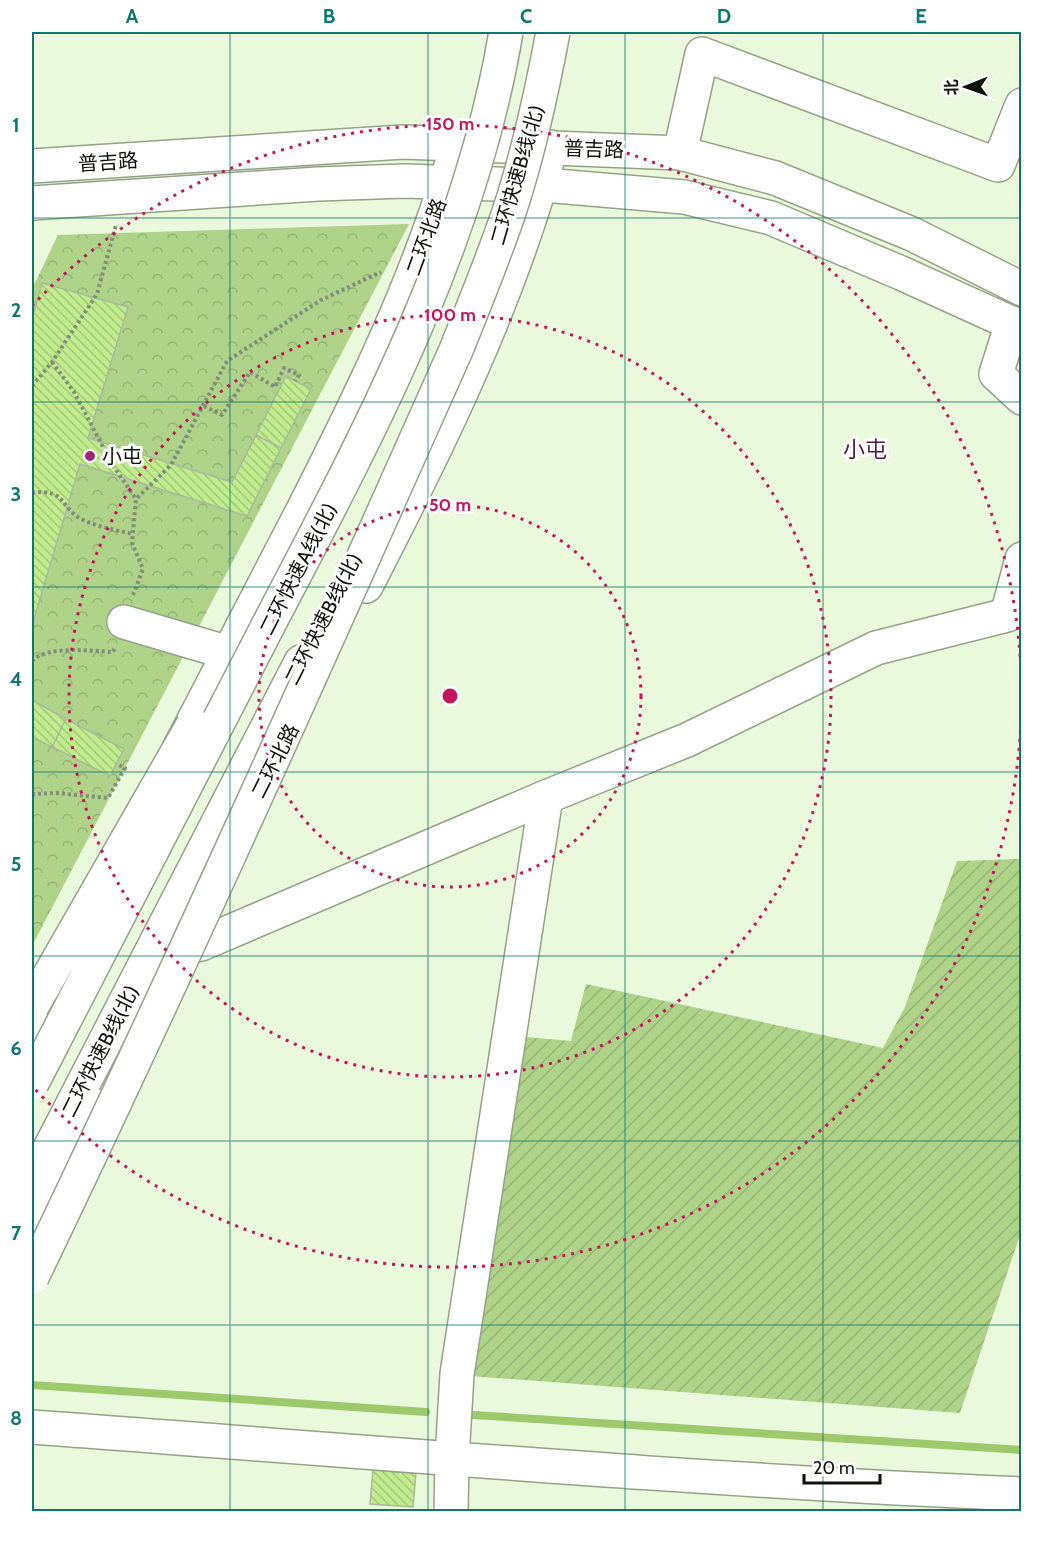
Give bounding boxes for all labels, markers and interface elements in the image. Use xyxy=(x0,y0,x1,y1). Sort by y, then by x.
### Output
text: A xyxy=(126,4,139,28)
text: B xyxy=(323,4,335,28)
text: C xyxy=(520,4,532,28)
text: D xyxy=(717,4,731,28)
text: E xyxy=(915,4,927,28)
north arrow xyxy=(936,57,996,117)
text: 北 xyxy=(942,79,961,95)
street label: 二环快速B线(北) xyxy=(486,102,548,248)
text: 1 xyxy=(12,113,20,137)
text: 150 m xyxy=(426,113,474,135)
street label: 普吉路 xyxy=(564,136,624,162)
street label: 普吉路 xyxy=(77,148,139,176)
street label: 二环北路 xyxy=(401,195,451,279)
text: 2 xyxy=(11,298,21,322)
text: 100 m xyxy=(424,304,476,326)
district label: 小屯 xyxy=(843,436,887,463)
place label: 小屯 xyxy=(102,444,142,468)
marker: 小屯 xyxy=(83,449,97,463)
text: 3 xyxy=(11,482,21,506)
text: 50 m xyxy=(429,494,471,516)
street label: 二环快速A线(北) xyxy=(254,499,342,639)
street label: 二环快速B线(北) xyxy=(280,549,366,689)
text: 4 xyxy=(10,667,22,691)
centre of rings xyxy=(440,686,460,706)
street label: 二环北路 xyxy=(246,720,304,802)
text: 5 xyxy=(11,852,21,876)
street label: 二环快速B线(北) xyxy=(57,981,143,1121)
text: 6 xyxy=(10,1036,22,1060)
text: 7 xyxy=(11,1221,22,1245)
text: 8 xyxy=(10,1406,22,1430)
scale bar xyxy=(804,1447,880,1485)
text: 20 m xyxy=(813,1457,855,1479)

